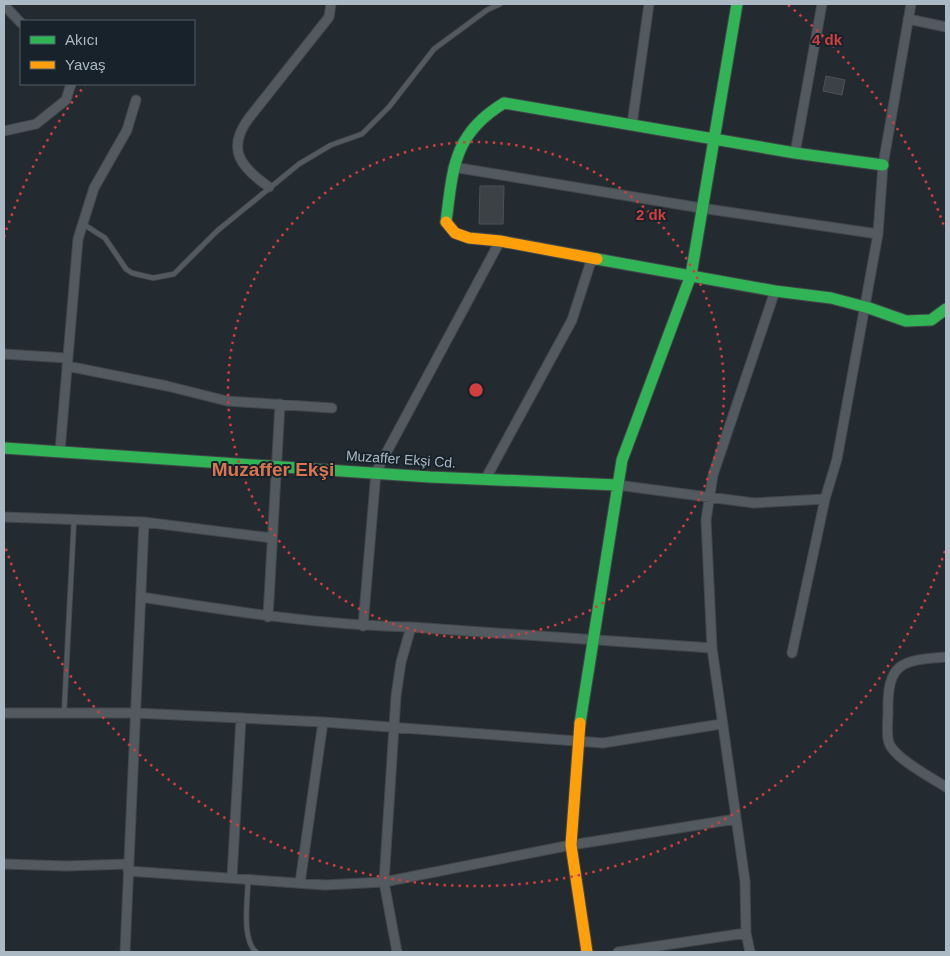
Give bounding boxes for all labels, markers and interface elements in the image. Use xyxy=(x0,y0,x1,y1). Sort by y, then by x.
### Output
legend xyxy=(20,20,195,85)
text: Akıcı xyxy=(65,31,98,48)
text: 4 dk xyxy=(812,31,843,48)
text: Yavaş xyxy=(65,56,106,73)
text: 2 dk xyxy=(636,206,667,223)
centre of rings xyxy=(467,381,485,399)
street label: Muzaffer Ekşi Cd. xyxy=(345,447,457,471)
district label: Muzaffer Ekşi xyxy=(212,459,334,480)

